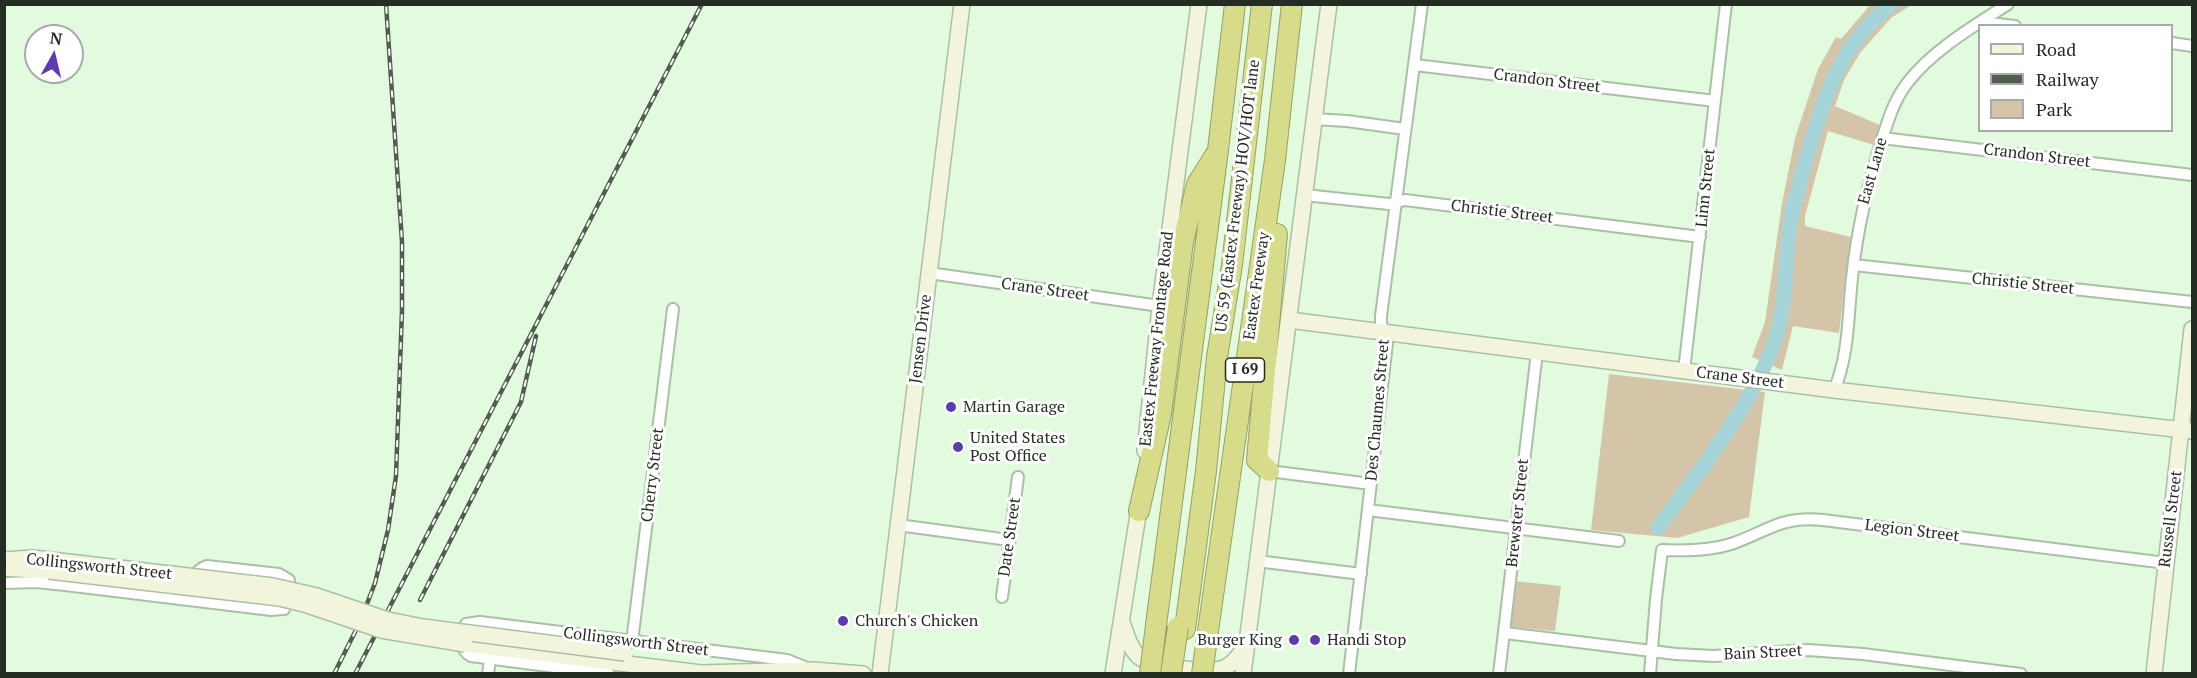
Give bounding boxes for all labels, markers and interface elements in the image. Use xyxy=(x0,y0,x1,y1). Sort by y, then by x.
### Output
north arrow xyxy=(24,24,84,84)
legend xyxy=(1978,24,2173,132)
text: N xyxy=(49,26,64,50)
text: Road xyxy=(2036,37,2076,61)
street label: US 59 (Eastex Freeway) HOV/HOT lane xyxy=(1212,59,1264,333)
street label: Crandon Street xyxy=(1492,65,1602,97)
text: Railway xyxy=(2036,67,2099,91)
text: Park xyxy=(2036,97,2072,121)
street label: East Lane xyxy=(1854,135,1892,207)
street label: Crandon Street xyxy=(1982,140,2092,172)
street label: Linn Street xyxy=(1692,148,1720,228)
street label: Christie Street xyxy=(1450,196,1554,228)
street label: Eastex Freeway Frontage Road xyxy=(1136,231,1178,447)
street label: Eastex Freeway xyxy=(1240,231,1274,341)
street label: Christie Street xyxy=(1971,269,2075,299)
street label: Crane Street xyxy=(1000,274,1090,306)
street label: Jensen Drive xyxy=(906,293,936,385)
street label: Des Chaumes Street xyxy=(1362,338,1394,482)
road number: I 69 xyxy=(1226,358,1264,382)
street label: Crane Street xyxy=(1695,363,1785,393)
place label: Martin Garage xyxy=(963,397,1065,417)
marker: Martin Garage xyxy=(944,400,958,414)
street label: Cherry Street xyxy=(638,427,668,523)
place label: United States Post Office xyxy=(970,428,1065,466)
marker: United States Post Office xyxy=(951,440,965,454)
street label: Brewster Street xyxy=(1503,458,1533,568)
street label: Russell Street xyxy=(2156,469,2186,569)
street label: Date Street xyxy=(995,496,1025,578)
street label: Legion Street xyxy=(1864,516,1960,546)
street label: Collingsworth Street xyxy=(25,550,173,584)
place label: Church's Chicken xyxy=(855,611,978,631)
marker: Church's Chicken xyxy=(836,614,850,628)
street label: Collingsworth Street xyxy=(562,624,710,660)
place label: Burger King xyxy=(1197,630,1282,650)
place label: Handi Stop xyxy=(1327,630,1406,650)
marker: Burger King xyxy=(1287,633,1301,647)
marker: Handi Stop xyxy=(1308,633,1322,647)
street label: Bain Street xyxy=(1723,641,1803,665)

